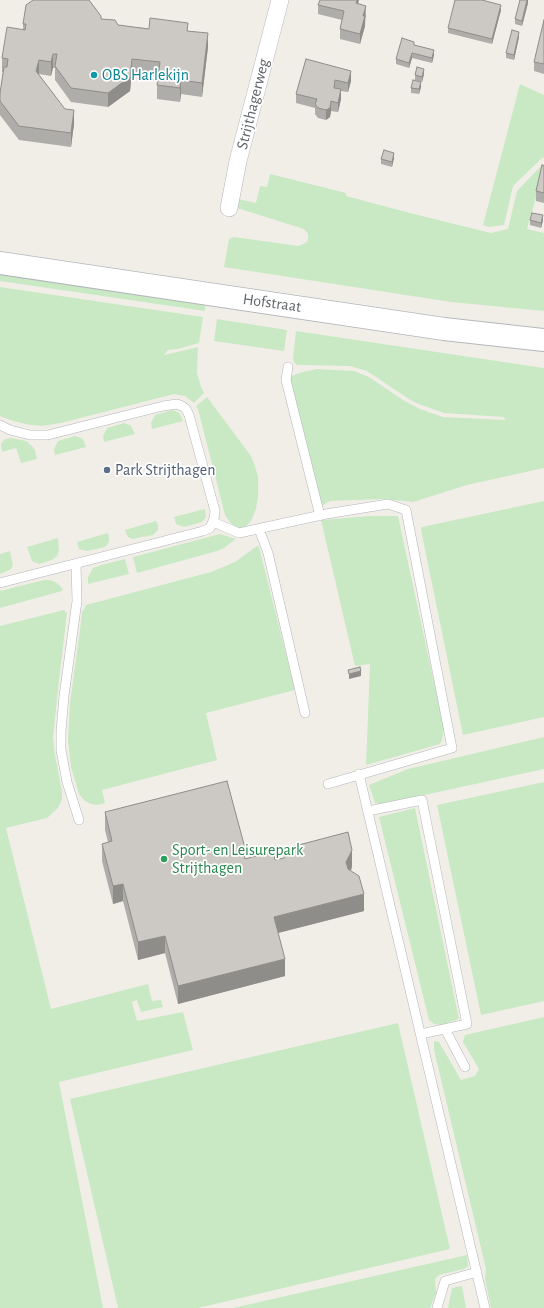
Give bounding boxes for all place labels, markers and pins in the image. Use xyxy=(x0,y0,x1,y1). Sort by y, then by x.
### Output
place label: OBS Harlekijn xyxy=(102,65,189,85)
marker: OBS Harlekijn xyxy=(89,70,99,80)
place label: Park Strijthagen xyxy=(115,460,215,480)
marker: Park Strijthagen xyxy=(102,465,112,475)
place label: Sport- en Leisurepark Strijthagen xyxy=(172,840,303,878)
marker: Sport- en Leisurepark Strijthagen xyxy=(159,854,169,864)

